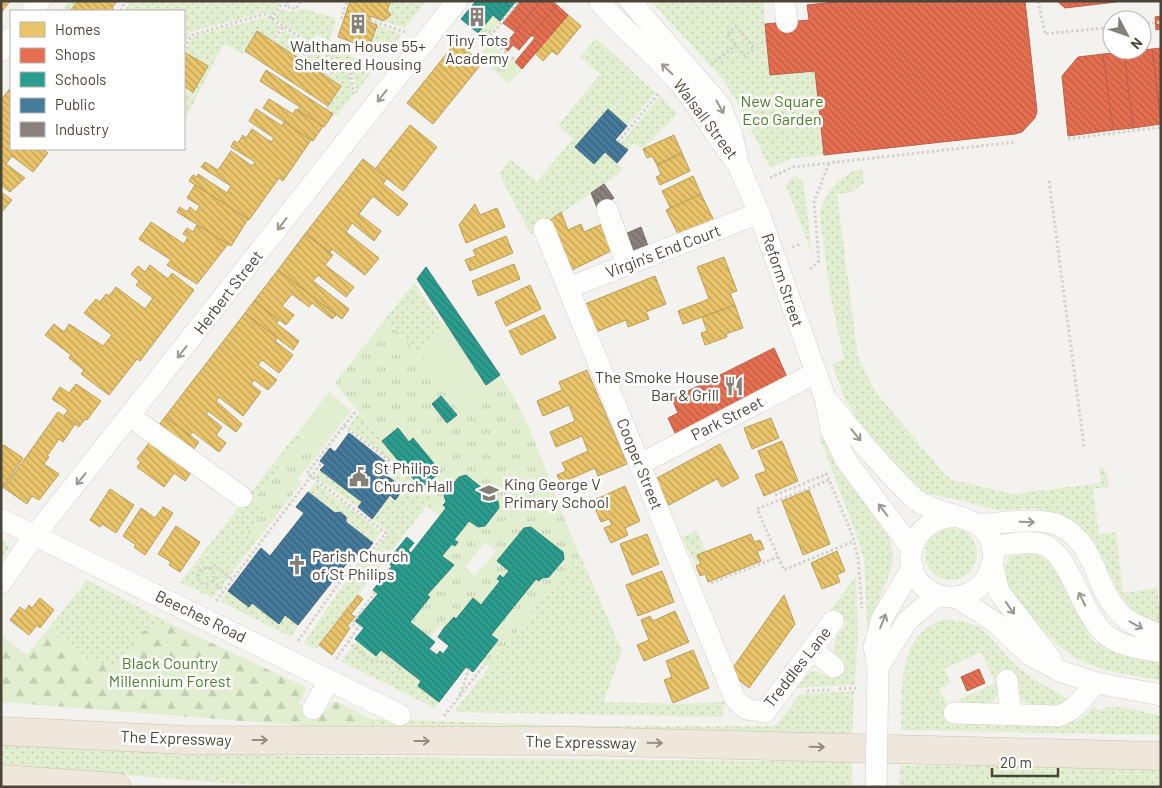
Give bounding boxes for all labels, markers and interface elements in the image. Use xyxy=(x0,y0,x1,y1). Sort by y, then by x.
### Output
building icon: Tiny Tots Academy xyxy=(466,6,488,28)
legend xyxy=(10,10,185,150)
north arrow xyxy=(1102,10,1152,60)
building icon: Waltham House 55+ Sheltered Housing xyxy=(347,13,369,35)
text: Homes xyxy=(55,20,100,38)
place label: Tiny Tots Academy xyxy=(445,30,509,67)
text: N xyxy=(1128,35,1147,53)
place label: Waltham House 55+ Sheltered Housing xyxy=(290,36,426,73)
text: Shops xyxy=(55,45,95,63)
one-way arrow xyxy=(660,63,673,75)
text: Schools xyxy=(55,70,107,88)
street label: Walsall Street xyxy=(670,75,743,162)
one-way arrow xyxy=(377,89,387,103)
park label: New Square Eco Garden xyxy=(740,91,824,128)
text: Public xyxy=(55,95,95,113)
one-way arrow xyxy=(715,99,725,114)
text: Industry xyxy=(55,120,109,138)
one-way arrow xyxy=(276,217,287,230)
street label: Virgin's End Court xyxy=(603,220,723,281)
street label: Reform Street xyxy=(759,231,808,329)
street label: Herbert Street xyxy=(189,246,266,337)
one-way arrow xyxy=(176,345,187,358)
place label: The Smoke House Bar & Grill xyxy=(595,367,719,404)
restaurant icon: The Smoke House Bar & Grill xyxy=(723,375,745,397)
street label: Park Street xyxy=(688,391,766,444)
street label: Cooper Street xyxy=(613,415,667,512)
one-way arrow xyxy=(850,429,861,442)
place label: St Philips Church Hall xyxy=(374,458,453,495)
public building icon: St Philips Church Hall xyxy=(348,466,370,488)
one-way arrow xyxy=(75,472,86,485)
place label: King George V Primary School xyxy=(504,474,609,511)
school or university icon: King George V Primary School xyxy=(478,482,500,504)
one-way arrow xyxy=(877,504,888,517)
one-way arrow xyxy=(1018,517,1035,527)
place label: Parish Church of St Philips xyxy=(312,546,409,583)
church icon: Parish Church of St Philips xyxy=(286,554,308,576)
street label: Beeches Road xyxy=(153,585,250,646)
one-way arrow xyxy=(1077,592,1086,607)
one-way arrow xyxy=(1005,600,1015,614)
one-way arrow xyxy=(878,614,888,629)
one-way arrow xyxy=(1129,620,1144,630)
street label: Treddles Lane xyxy=(759,623,834,711)
park label: Black Country Millennium Forest xyxy=(109,653,231,690)
street label: The Expressway xyxy=(120,726,232,749)
street label: The Expressway xyxy=(525,731,637,752)
one-way arrow xyxy=(252,735,268,745)
one-way arrow xyxy=(414,736,430,746)
one-way arrow xyxy=(647,739,663,748)
one-way arrow xyxy=(809,743,825,752)
scale bar xyxy=(992,746,1058,778)
text: 20 m xyxy=(1000,753,1032,771)

